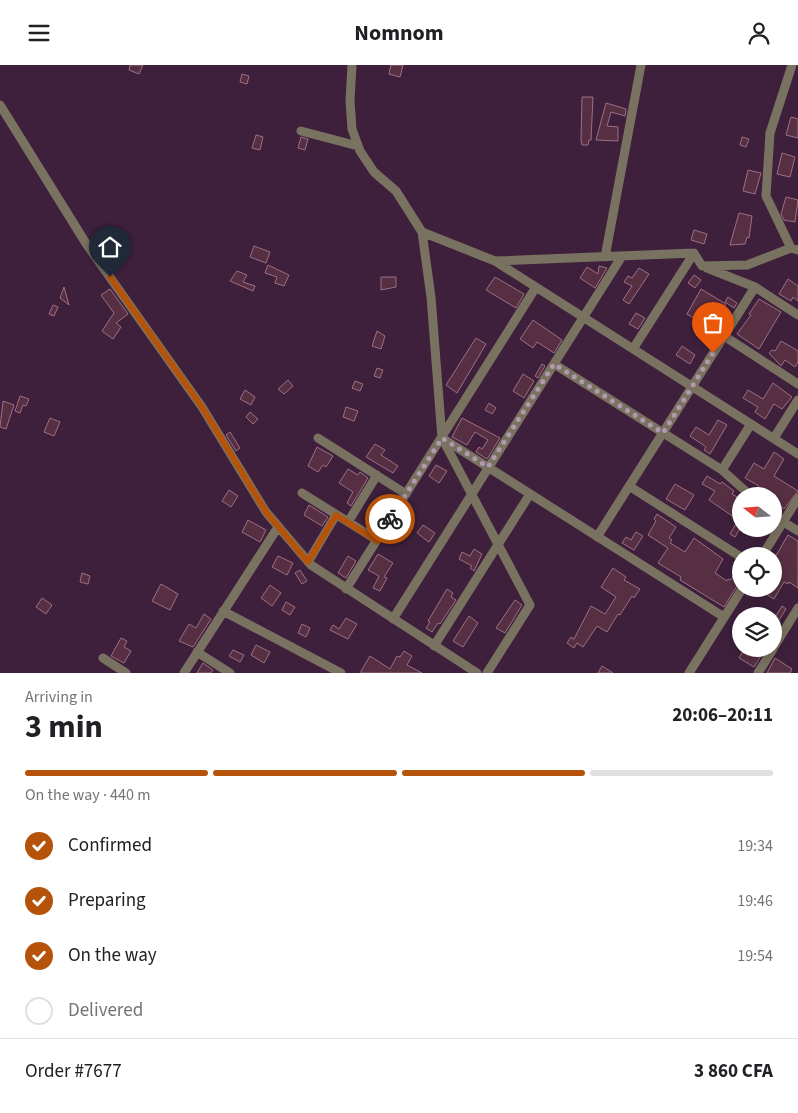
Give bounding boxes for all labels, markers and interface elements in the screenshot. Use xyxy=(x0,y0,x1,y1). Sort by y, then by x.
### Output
text: Nomnom xyxy=(354,17,444,49)
icon: menu xyxy=(25,19,53,47)
icon: person xyxy=(745,19,773,47)
pin xyxy=(89,226,131,277)
icon: home xyxy=(96,233,124,261)
pin xyxy=(692,302,734,353)
icon: bag xyxy=(699,309,727,337)
north arrow xyxy=(732,487,782,537)
map controls xyxy=(732,487,782,657)
courier xyxy=(365,494,415,544)
icon: bike xyxy=(376,505,404,533)
button: locate xyxy=(732,547,782,597)
button: layers xyxy=(732,607,782,657)
text: Arriving in xyxy=(25,686,93,708)
text: 20:06–20:11 xyxy=(672,702,773,729)
text: 3 min xyxy=(25,704,103,750)
text: On the way · 440 m xyxy=(25,784,150,806)
icon: check xyxy=(25,832,53,860)
text: Confirmed xyxy=(68,832,152,859)
text: 19:34 xyxy=(737,835,773,857)
icon: check xyxy=(25,887,53,915)
text: Preparing xyxy=(68,887,146,914)
text: 19:46 xyxy=(737,890,773,912)
icon: check xyxy=(25,942,53,970)
text: On the way xyxy=(68,942,157,969)
text: 19:54 xyxy=(737,945,773,967)
text: Delivered xyxy=(68,997,143,1024)
text: Order #7677 xyxy=(25,1058,122,1085)
text: 3 860 CFA xyxy=(694,1058,773,1085)

